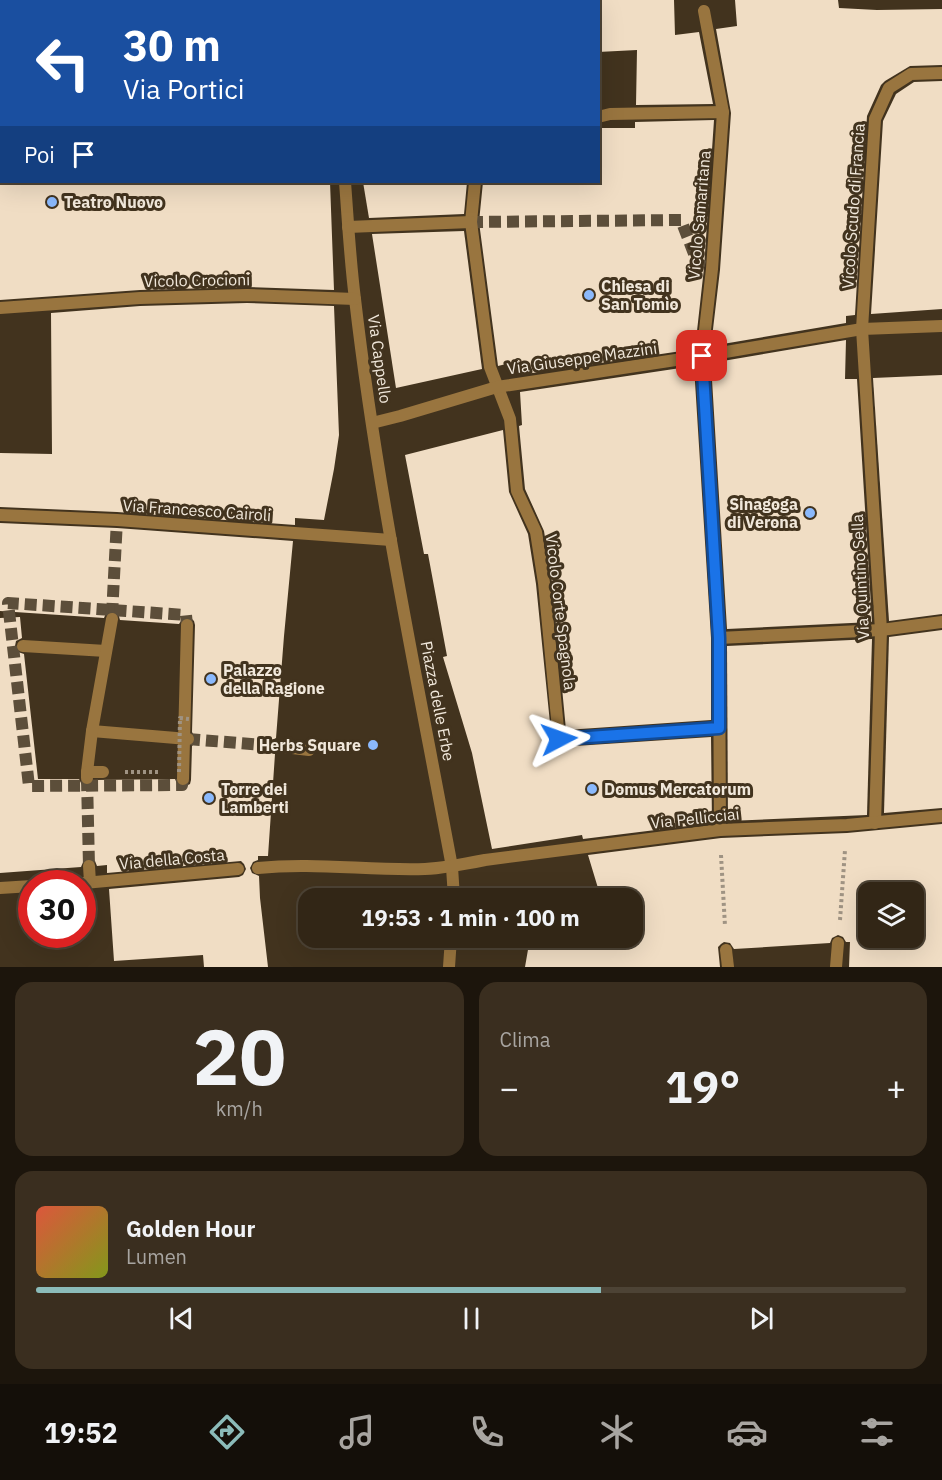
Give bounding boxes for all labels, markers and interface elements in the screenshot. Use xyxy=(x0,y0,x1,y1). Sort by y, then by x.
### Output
text: 30 m xyxy=(123,18,221,73)
icon: left xyxy=(24,24,102,102)
text: Via Portici xyxy=(123,71,245,106)
street label: Vicolo Scudo di Francia xyxy=(837,122,869,289)
icon: arrive xyxy=(67,138,100,171)
text: Poi xyxy=(24,140,55,169)
street label: Vicolo Samaritana xyxy=(683,149,715,281)
place label: Teatro Nuovo xyxy=(64,192,163,212)
marker: Teatro Nuovo xyxy=(45,195,59,209)
street label: Vicolo Crocioni xyxy=(144,269,250,291)
place label: Chiesa di San Tomìo xyxy=(601,276,679,314)
marker: Chiesa di San Tomìo xyxy=(582,288,596,302)
street label: Via Cappello xyxy=(364,313,396,405)
pin xyxy=(676,330,727,381)
street label: Via Giuseppe Mazzini xyxy=(506,338,658,378)
icon: arrive xyxy=(685,339,718,372)
place label: Sinagoga di Verona xyxy=(727,494,798,532)
street label: Via Francesco Cairoli xyxy=(122,495,272,525)
marker: Sinagoga di Verona xyxy=(803,506,817,520)
street label: Via Quintino Sella xyxy=(847,513,873,641)
street label: Vicolo Corte Spagnola xyxy=(541,533,581,692)
street label: Piazza delle Erbe xyxy=(417,639,459,763)
place label: Palazzo della Ragione xyxy=(223,660,325,698)
marker: Palazzo della Ragione xyxy=(204,672,218,686)
position arrow xyxy=(527,707,591,771)
place label: Herbs Square xyxy=(259,735,361,755)
marker: Herbs Square xyxy=(366,738,380,752)
place label: Torre dei Lamberti xyxy=(221,779,289,817)
place label: Domus Mercatorum xyxy=(604,779,751,799)
marker: Domus Mercatorum xyxy=(585,782,599,796)
marker: Torre dei Lamberti xyxy=(202,791,216,805)
street label: Via Pellicciai xyxy=(649,803,741,833)
street label: Via della Costa xyxy=(118,844,226,874)
speed limit sign: 30 xyxy=(18,870,96,948)
map controls xyxy=(858,882,924,948)
button: layers xyxy=(858,882,924,948)
text: 19:53 · 1 min · 100 m xyxy=(361,903,580,932)
text: 20 xyxy=(192,1005,286,1106)
text: Clima xyxy=(500,1026,551,1053)
text: 19° xyxy=(665,1057,740,1115)
text: − xyxy=(500,1066,519,1109)
text: + xyxy=(886,1066,906,1109)
text: km/h xyxy=(216,1095,263,1122)
text: Golden Hour xyxy=(126,1214,255,1243)
text: Lumen xyxy=(126,1243,187,1270)
icon: previous xyxy=(165,1302,198,1335)
icon: pause xyxy=(455,1302,488,1335)
icon: next xyxy=(745,1302,778,1335)
icon: directions xyxy=(206,1411,248,1453)
icon: music xyxy=(336,1411,378,1453)
icon: phone xyxy=(466,1411,508,1453)
icon: climate xyxy=(596,1411,638,1453)
icon: car xyxy=(726,1411,768,1453)
icon: filters xyxy=(856,1411,898,1453)
text: 19:52 xyxy=(44,1415,118,1450)

